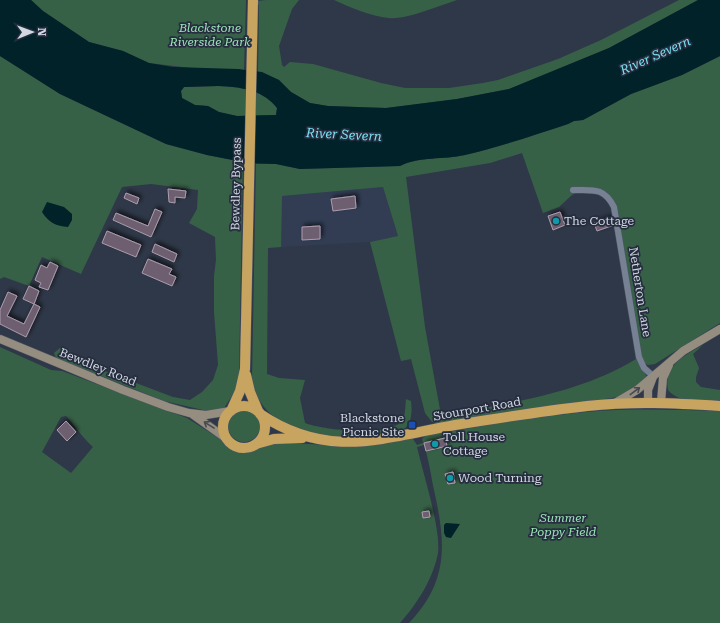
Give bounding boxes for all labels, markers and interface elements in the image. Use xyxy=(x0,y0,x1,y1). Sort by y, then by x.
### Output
north arrow xyxy=(12,12,52,52)
park label: Blackstone Riverside Park xyxy=(169,21,251,49)
text: N xyxy=(35,27,48,37)
water label: River Severn xyxy=(617,33,693,78)
water label: River Severn xyxy=(305,125,382,144)
street label: Bewdley Bypass xyxy=(228,137,244,231)
place label: The Cottage xyxy=(564,214,634,228)
marker: The Cottage xyxy=(551,216,561,226)
street label: Netherton Lane xyxy=(626,246,654,338)
street label: Bewdley Road xyxy=(57,345,139,389)
one-way arrow xyxy=(629,387,640,396)
street label: Stourport Road xyxy=(432,394,522,424)
place label: Blackstone Picnic Site xyxy=(340,411,404,439)
marker: Blackstone Picnic Site xyxy=(407,420,417,430)
one-way arrow xyxy=(204,421,215,429)
place label: Toll House Cottage xyxy=(443,430,505,458)
marker: Toll House Cottage xyxy=(430,439,440,449)
place label: Wood Turning xyxy=(458,471,542,485)
marker: Wood Turning xyxy=(445,473,455,483)
park label: Summer Poppy Field xyxy=(529,511,597,539)

